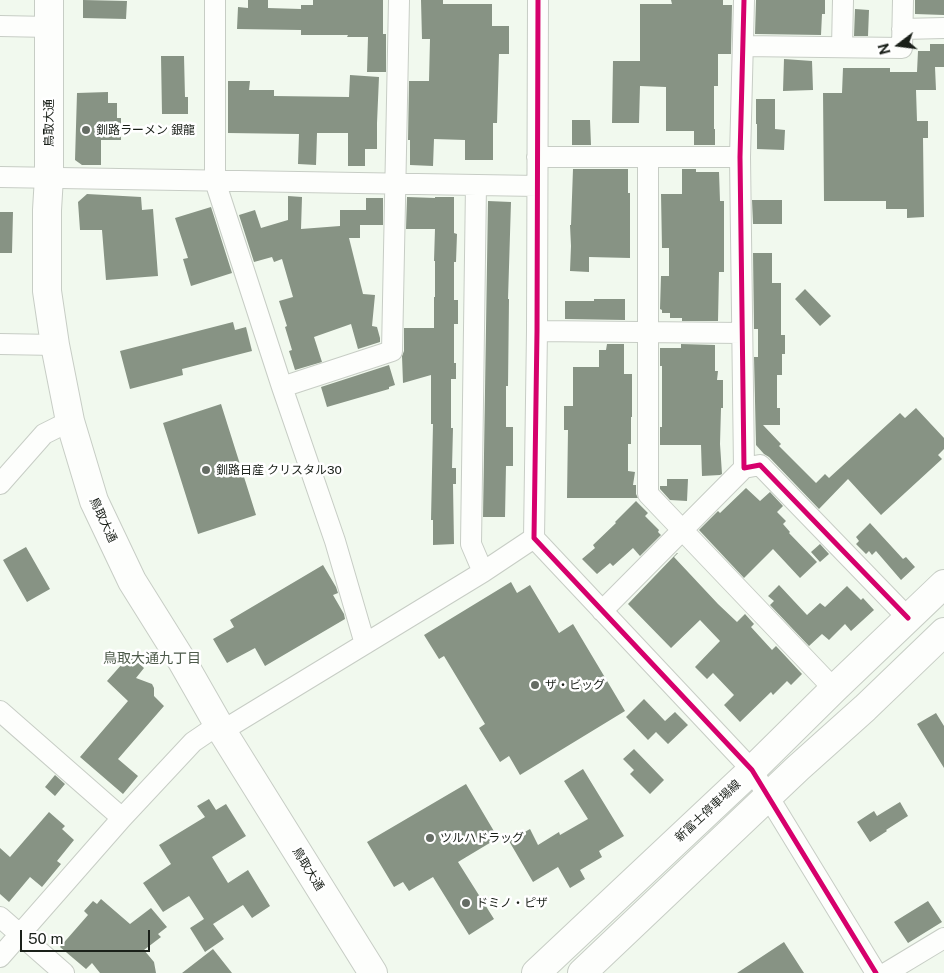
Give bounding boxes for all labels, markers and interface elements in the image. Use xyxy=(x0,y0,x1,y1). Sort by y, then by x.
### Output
north arrow xyxy=(874,20,924,70)
text: N xyxy=(875,42,894,56)
street label: 鳥取大通 xyxy=(42,99,56,147)
place label: 釧路ラーメン 銀龍 xyxy=(96,123,195,137)
marker: 釧路ラーメン 銀龍 xyxy=(80,124,92,136)
place label: 釧路日産 クリスタル30 xyxy=(216,463,342,477)
marker: 釧路日産 クリスタル30 xyxy=(200,464,212,476)
street label: 鳥取大通 xyxy=(86,495,120,545)
district label: 鳥取大通九丁目 xyxy=(103,651,201,667)
place label: ザ・ビッグ xyxy=(545,678,605,692)
marker: ザ・ビッグ xyxy=(529,679,541,691)
street label: 新富士停車場線 xyxy=(672,777,744,845)
place label: ツルハドラッグ xyxy=(440,831,524,845)
marker: ツルハドラッグ xyxy=(424,832,436,844)
street label: 鳥取大通 xyxy=(289,845,327,893)
place label: ドミノ・ピザ xyxy=(476,896,548,910)
marker: ドミノ・ピザ xyxy=(460,897,472,909)
scale bar xyxy=(22,920,152,952)
text: 50 m xyxy=(28,930,63,947)

